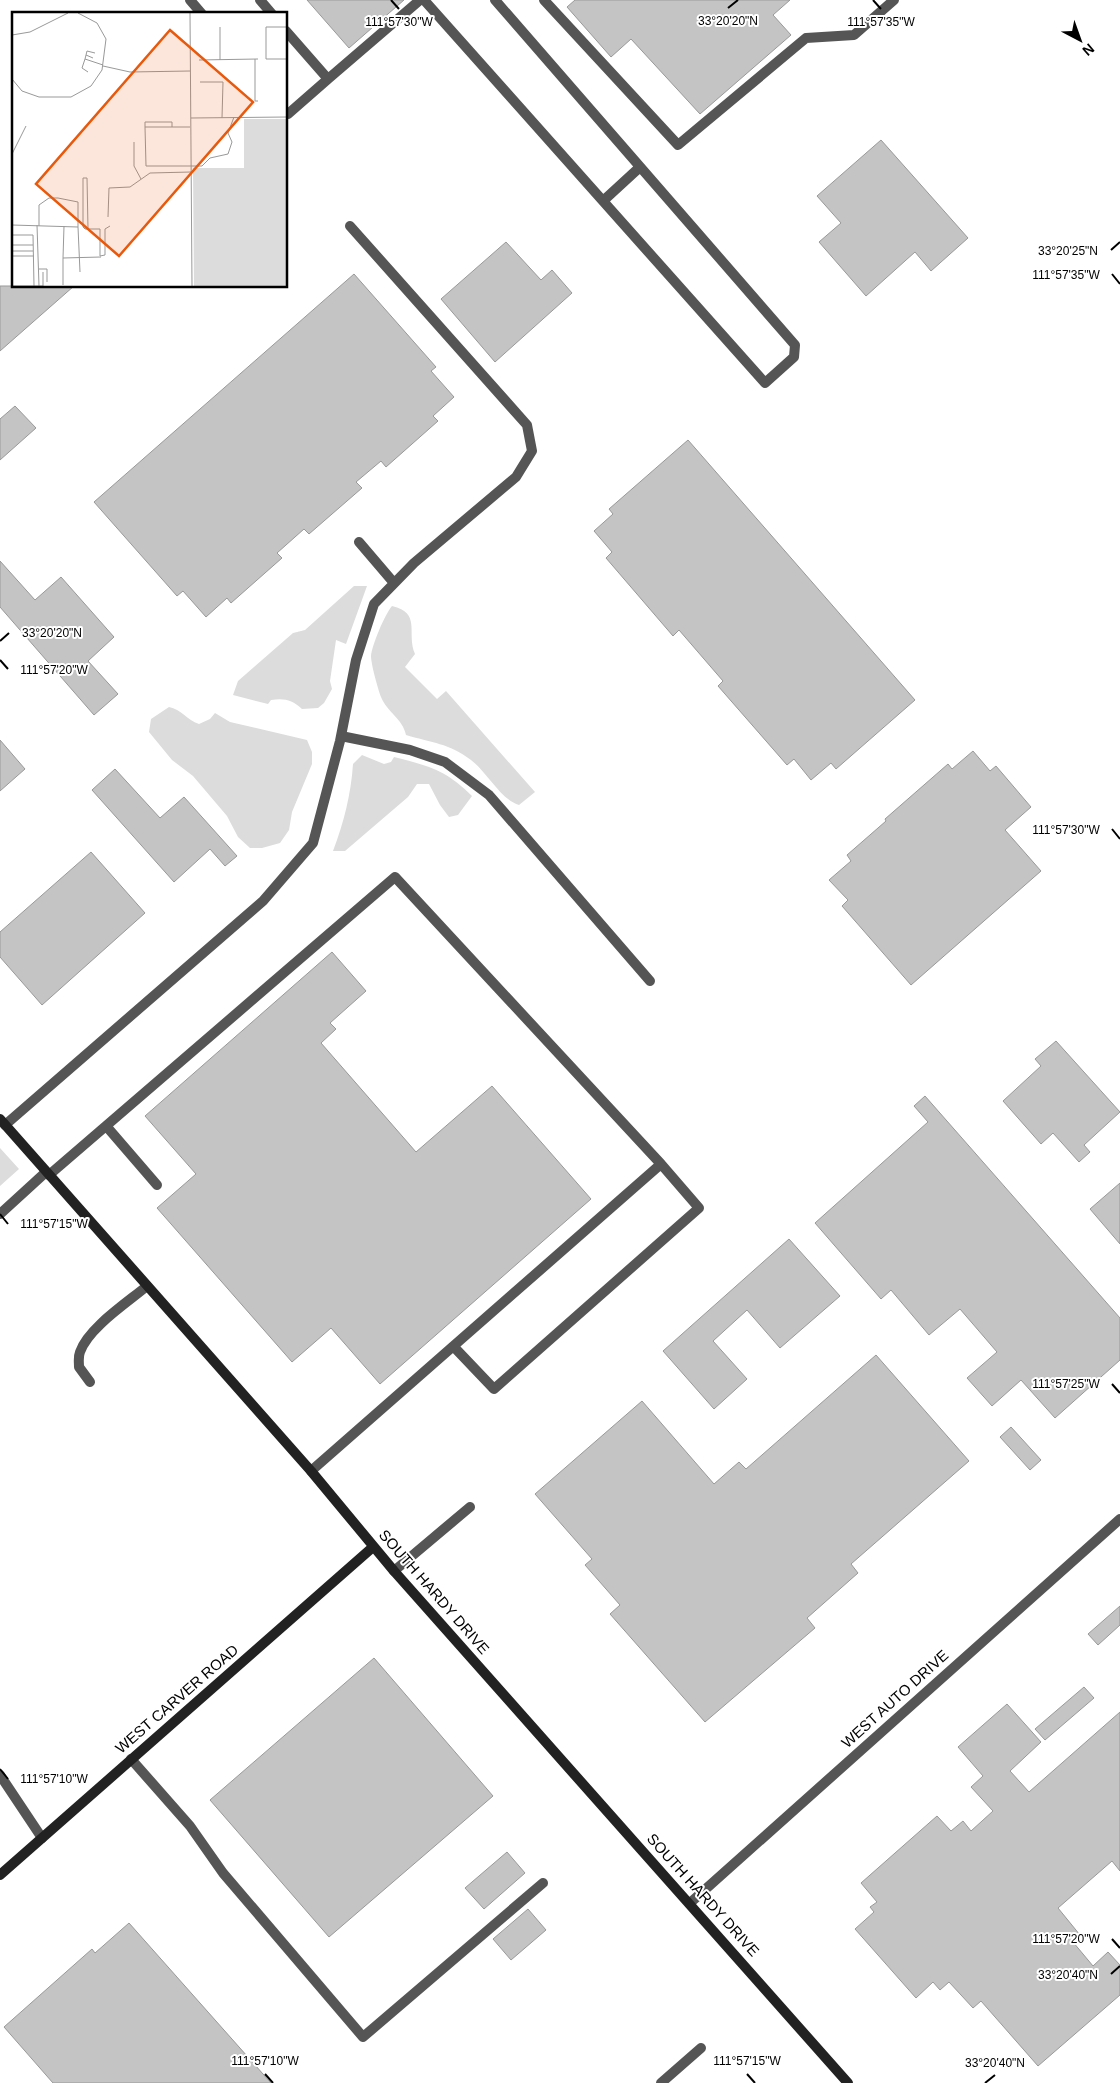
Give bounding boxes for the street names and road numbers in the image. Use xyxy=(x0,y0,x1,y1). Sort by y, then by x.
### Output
street label: SOUTH HARDY DRIVE xyxy=(376,1526,493,1657)
street label: WEST CARVER ROAD xyxy=(112,1641,242,1757)
street label: WEST AUTO DRIVE xyxy=(838,1646,952,1751)
street label: SOUTH HARDY DRIVE xyxy=(644,1830,763,1959)

